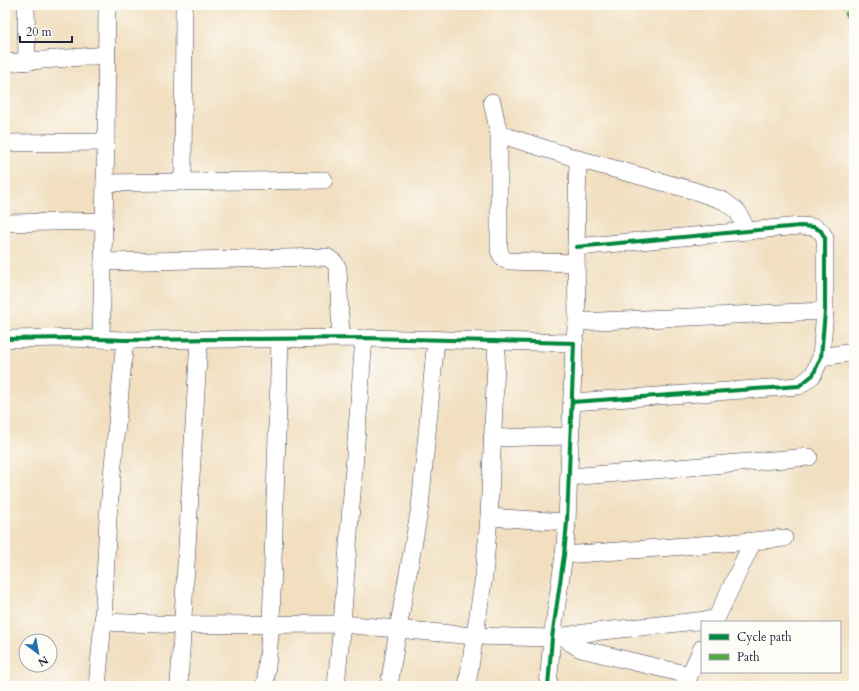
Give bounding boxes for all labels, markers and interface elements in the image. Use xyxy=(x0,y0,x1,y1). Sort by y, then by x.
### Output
scale bar xyxy=(20,18,72,44)
text: 20 m xyxy=(26,24,53,40)
legend xyxy=(701,621,841,673)
text: Cycle path xyxy=(737,629,792,645)
north arrow xyxy=(18,633,58,673)
text: Path xyxy=(737,649,760,665)
text: N xyxy=(35,652,51,670)

